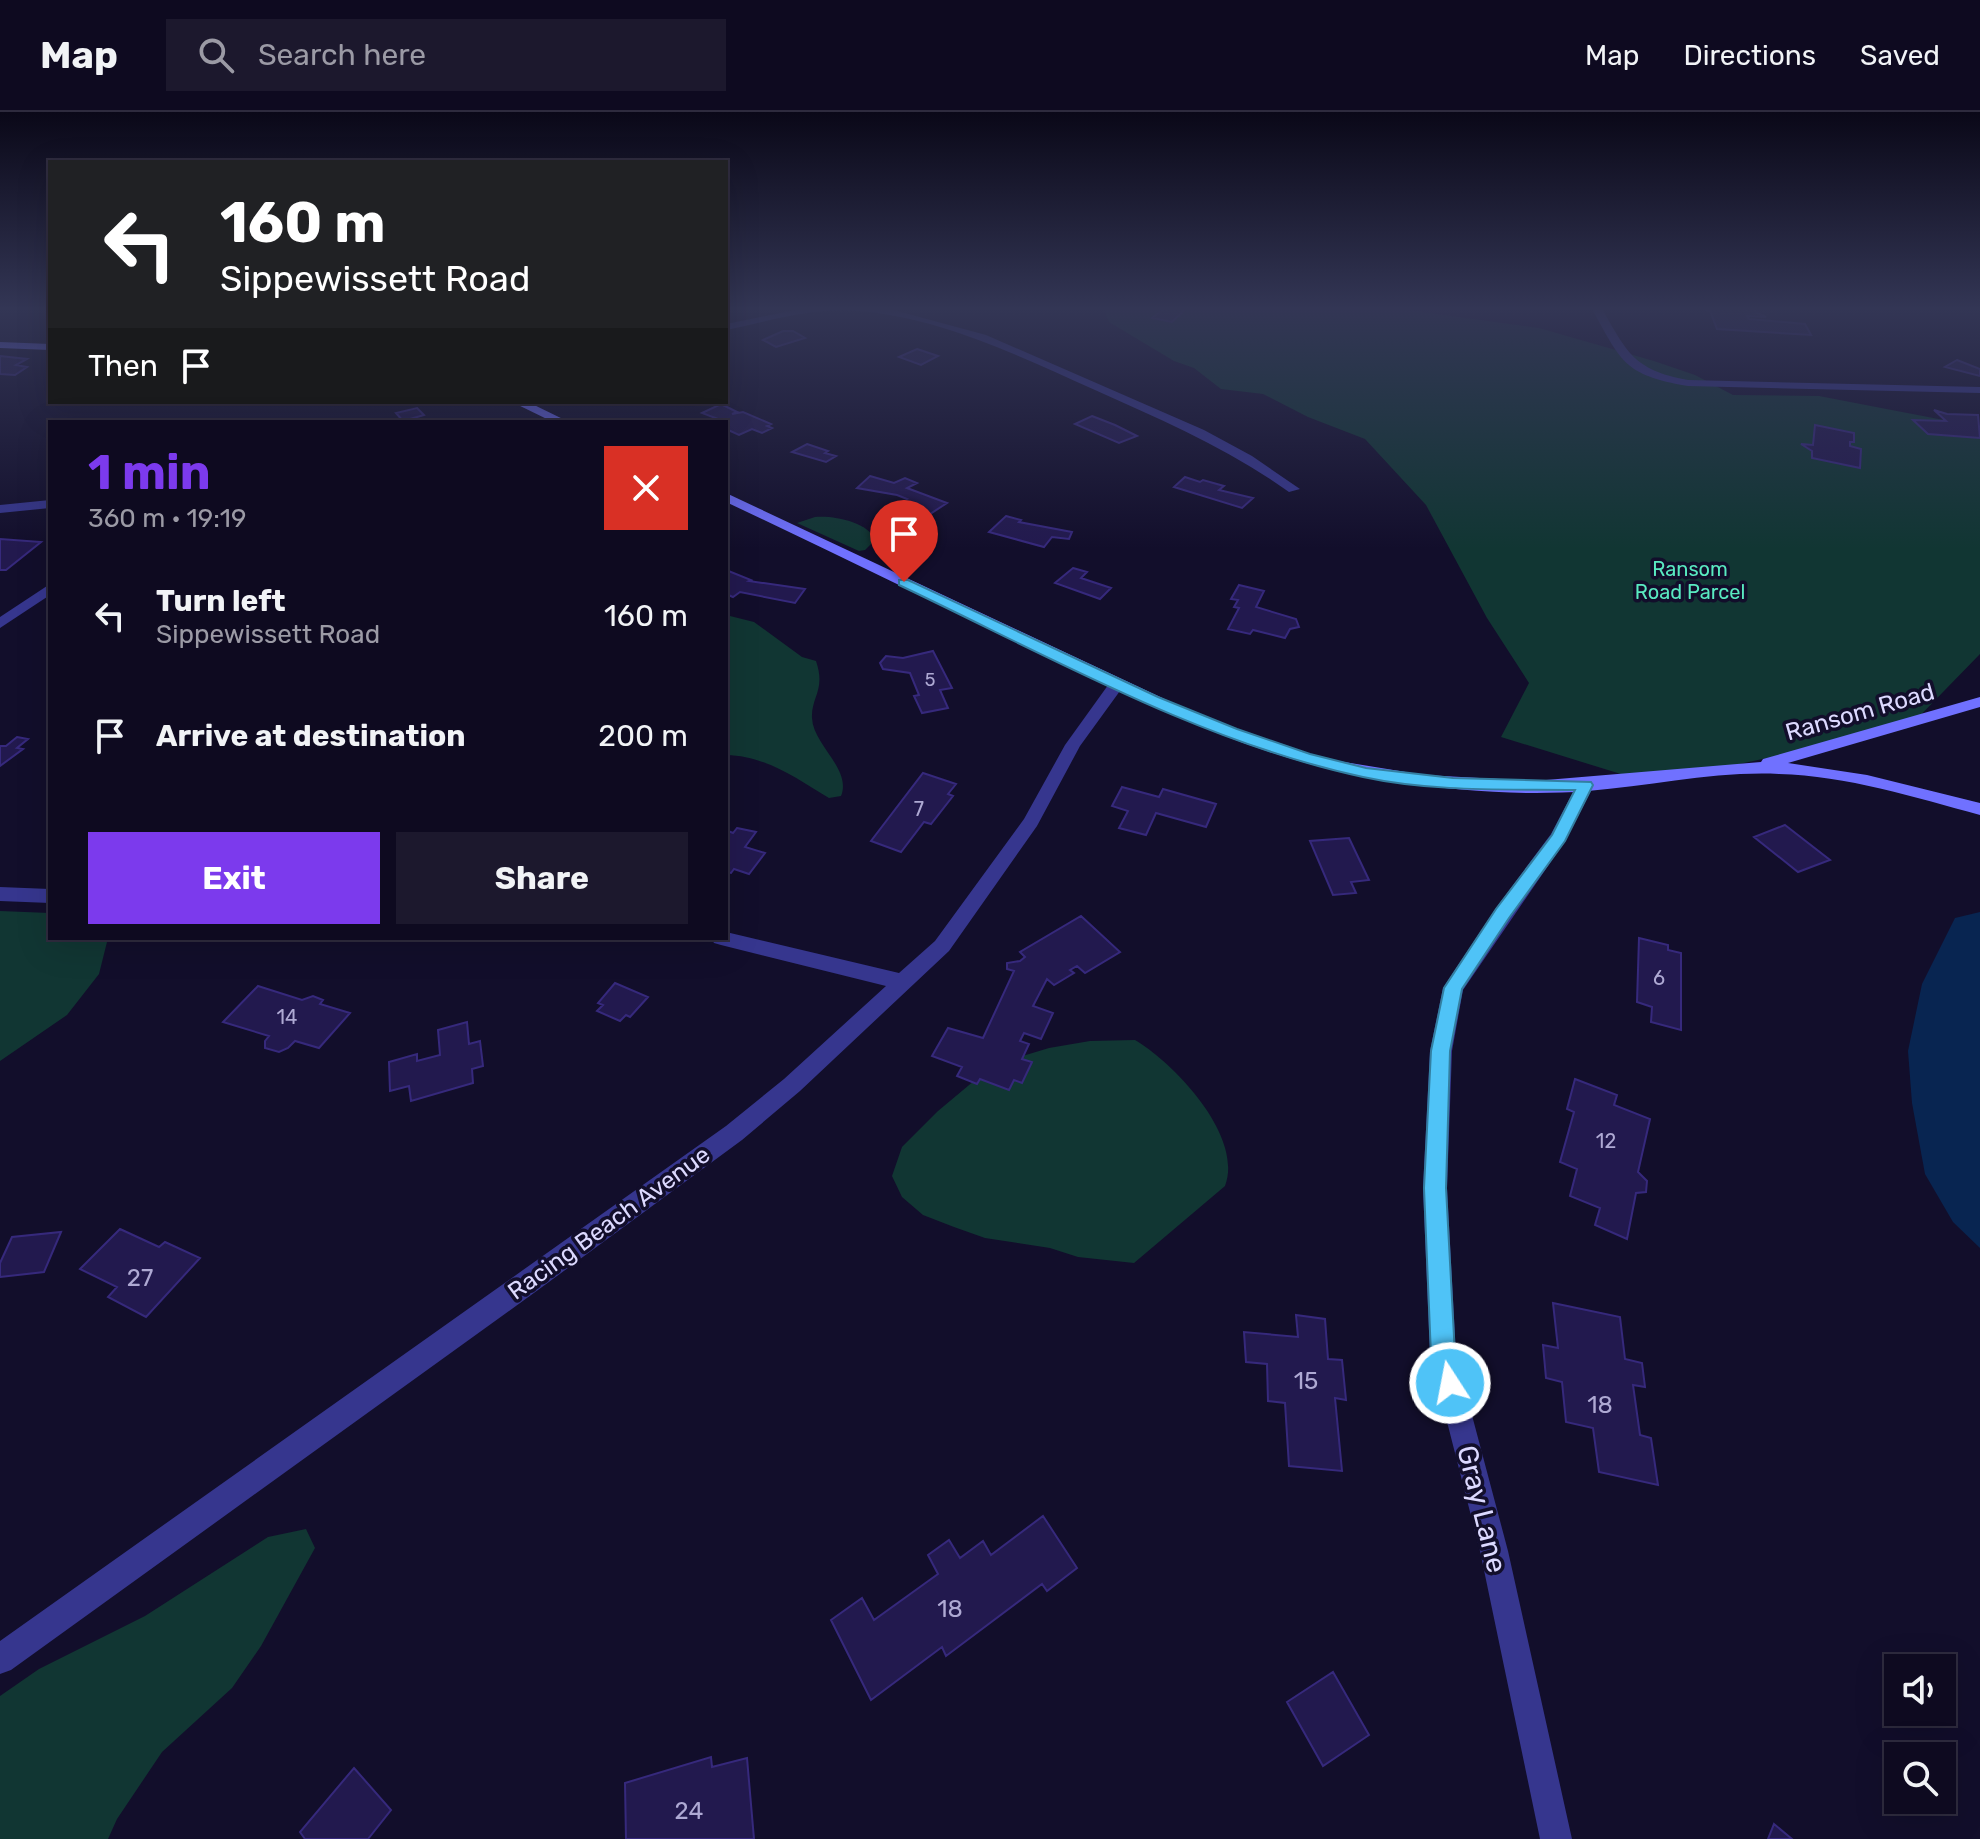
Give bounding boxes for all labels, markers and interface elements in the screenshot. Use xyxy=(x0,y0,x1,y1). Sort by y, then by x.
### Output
search box xyxy=(166,19,726,91)
text: Map xyxy=(40,32,118,78)
icon: search xyxy=(194,33,238,77)
text: Search here xyxy=(258,37,426,73)
text: Map xyxy=(1585,39,1639,72)
text: Directions xyxy=(1683,39,1816,72)
text: Saved xyxy=(1860,39,1940,72)
text: 160 m xyxy=(220,190,386,256)
icon: left xyxy=(88,192,192,296)
text: Sippewissett Road xyxy=(220,257,530,300)
icon: arrive xyxy=(174,344,218,388)
text: Then xyxy=(88,348,158,384)
text: 1 min xyxy=(88,444,211,501)
button: close xyxy=(604,446,688,530)
pin xyxy=(870,500,938,582)
text: 360 m · 19:19 xyxy=(88,503,246,534)
icon: arrive xyxy=(882,512,926,556)
park label: Ransom Road Parcel xyxy=(1635,557,1745,604)
text: Turn left xyxy=(156,583,286,619)
icon: left xyxy=(88,594,132,638)
text: 160 m xyxy=(604,598,688,634)
text: Sippewissett Road xyxy=(156,619,380,650)
house number: 5 xyxy=(925,669,935,691)
street label: Ransom Road xyxy=(1782,677,1938,747)
icon: arrive xyxy=(88,714,132,758)
text: Arrive at destination xyxy=(156,718,466,754)
text: 200 m xyxy=(598,718,688,754)
house number: 7 xyxy=(914,797,924,821)
button: Exit xyxy=(88,832,380,924)
button: Share xyxy=(396,832,688,924)
house number: 6 xyxy=(1653,966,1665,990)
house number: 14 xyxy=(277,1005,297,1029)
house number: 12 xyxy=(1596,1129,1616,1153)
street label: Racing Beach Avenue xyxy=(503,1140,715,1306)
house number: 27 xyxy=(127,1264,153,1292)
position arrow xyxy=(1408,1341,1492,1425)
house number: 15 xyxy=(1294,1367,1318,1395)
house number: 18 xyxy=(1587,1391,1613,1419)
street label: Gray Lane xyxy=(1450,1442,1514,1576)
house number: 18 xyxy=(937,1595,963,1623)
map controls xyxy=(1884,1654,1956,1814)
button: sound xyxy=(1884,1654,1956,1726)
button: search xyxy=(1884,1742,1956,1814)
house number: 24 xyxy=(675,1797,703,1825)

